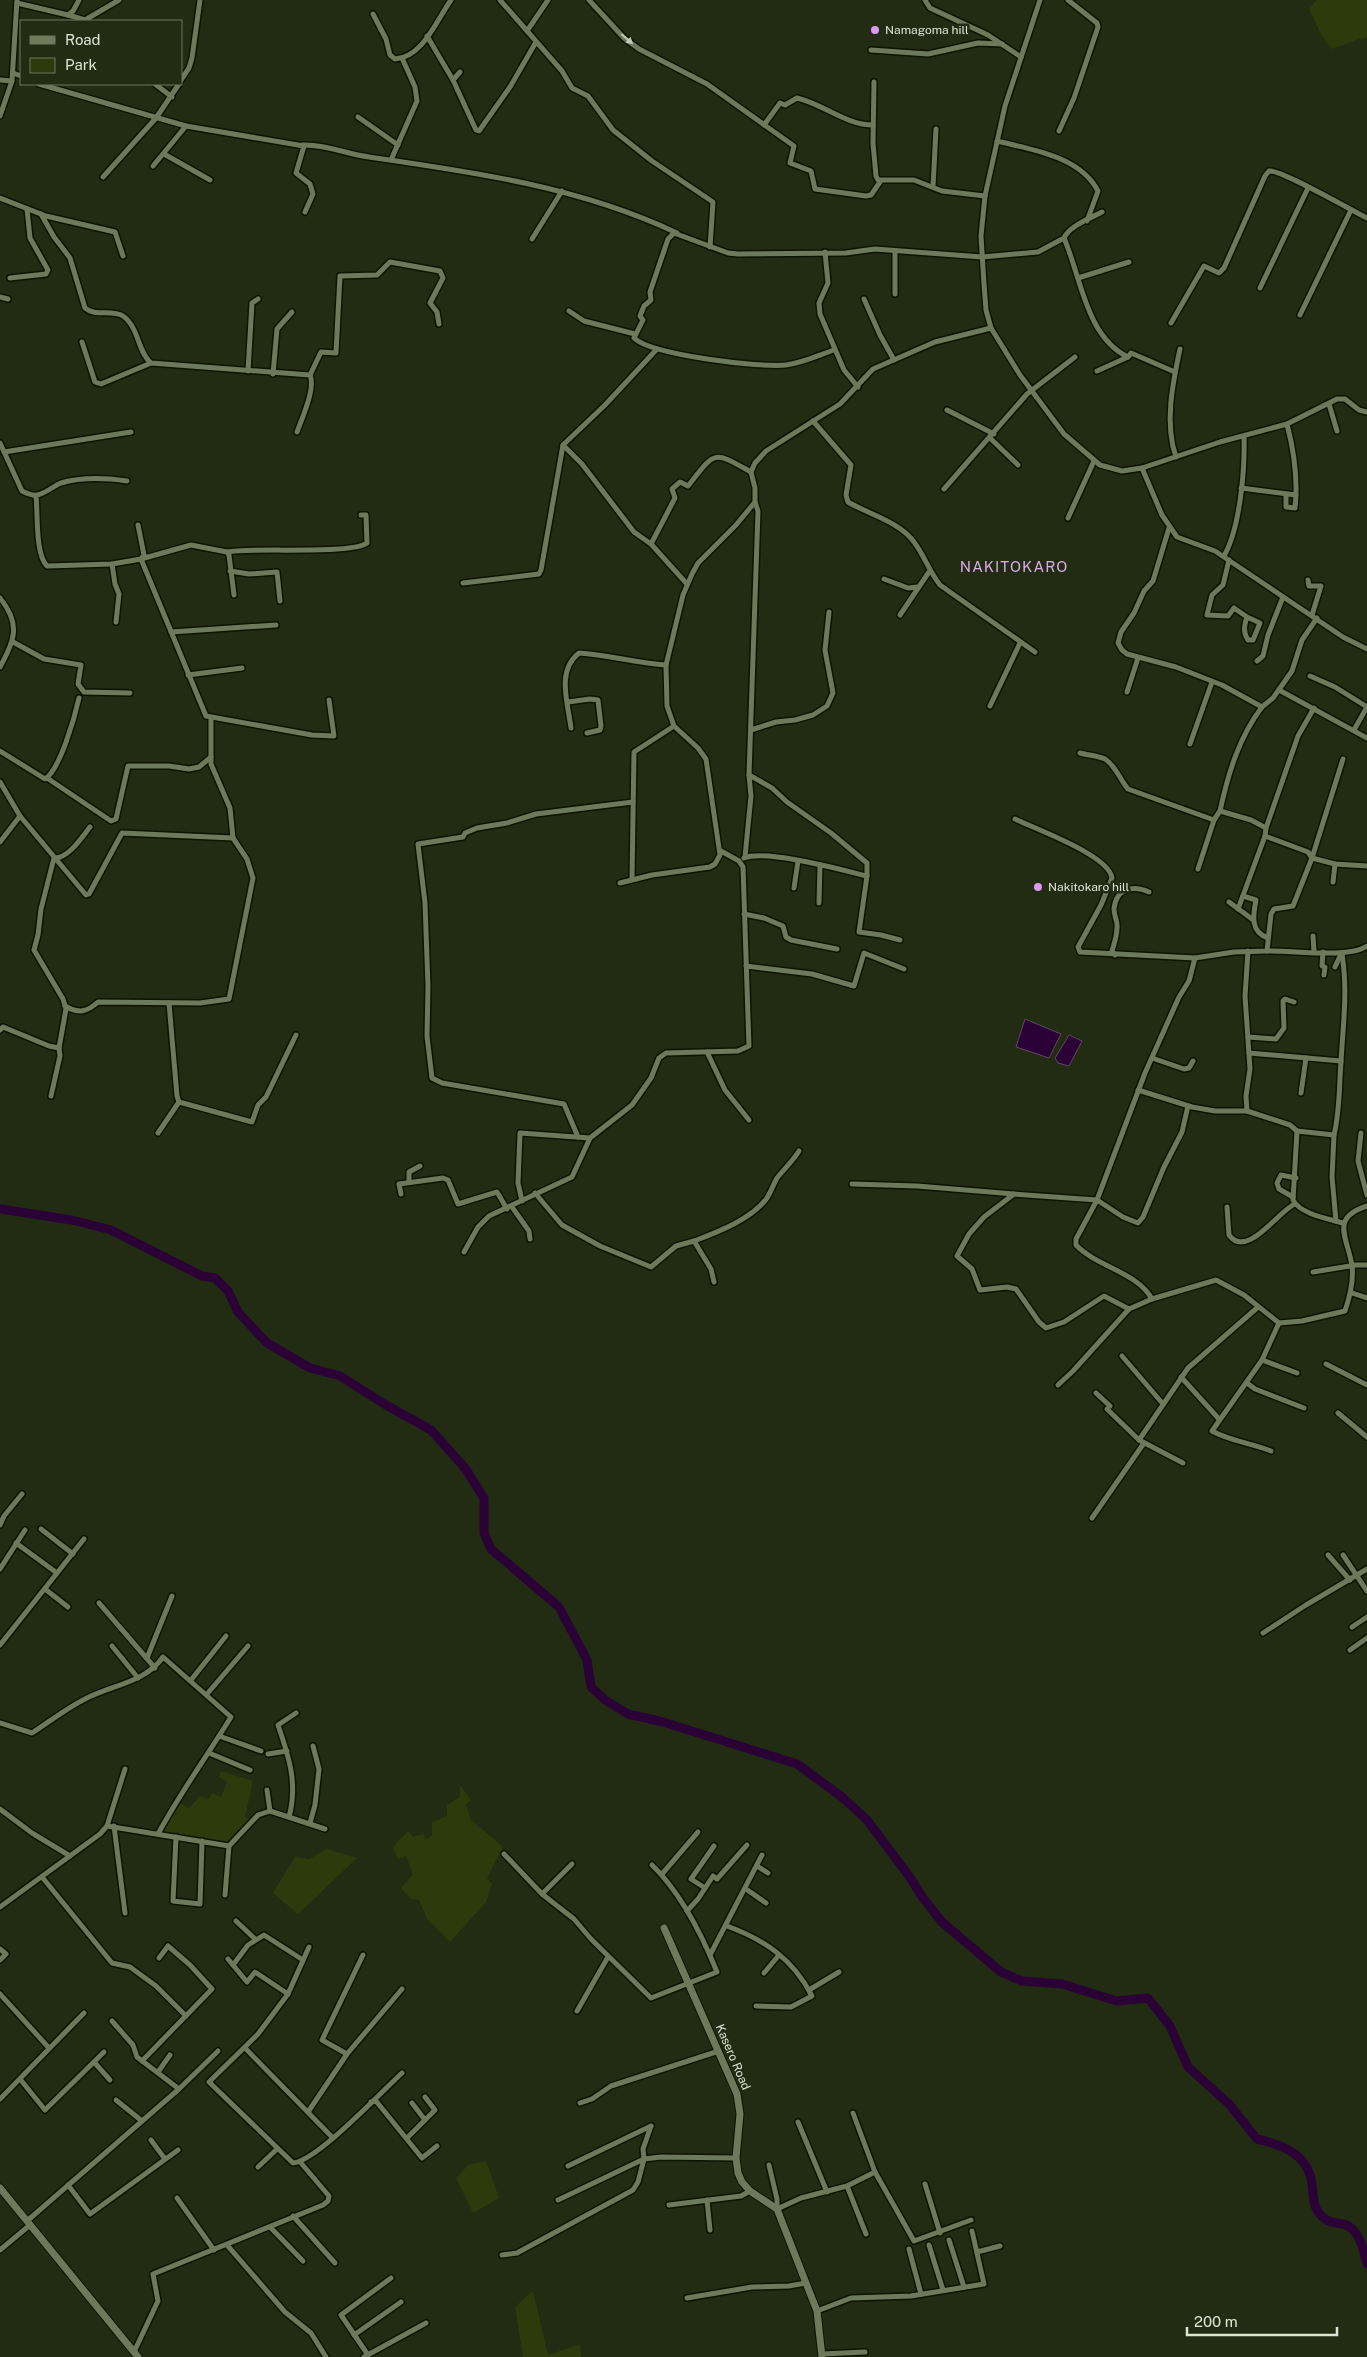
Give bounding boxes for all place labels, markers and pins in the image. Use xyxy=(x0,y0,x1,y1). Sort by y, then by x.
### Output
place label: Namagoma hill xyxy=(885,23,969,37)
marker: Namagoma hill xyxy=(869,24,881,36)
place label: Nakitokaro hill xyxy=(1048,880,1129,894)
marker: Nakitokaro hill xyxy=(1032,881,1044,893)

